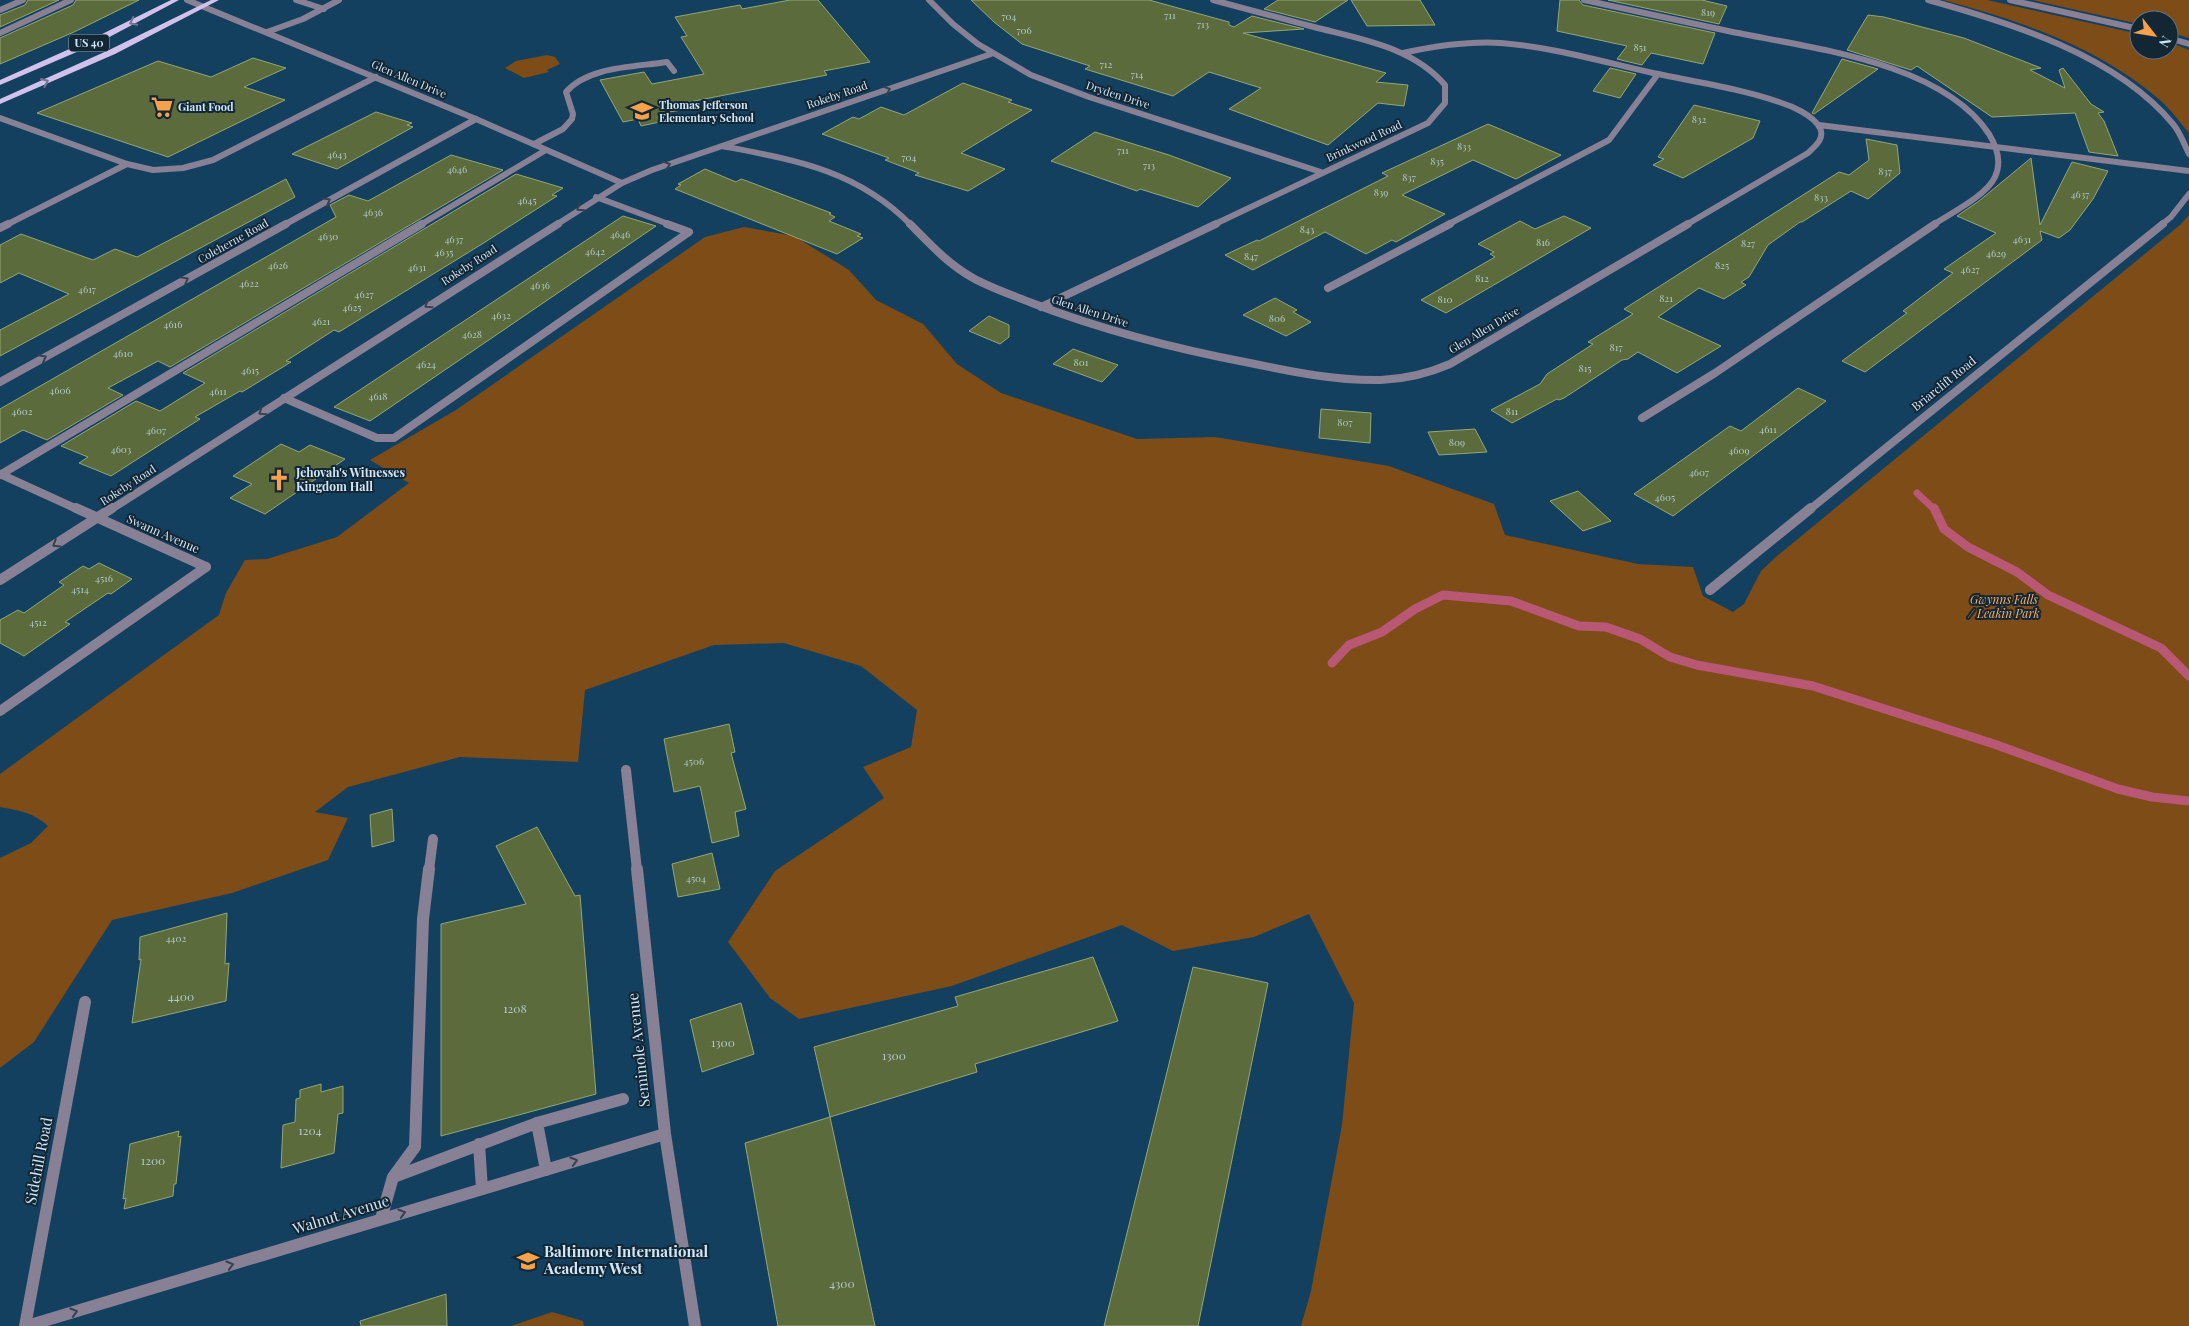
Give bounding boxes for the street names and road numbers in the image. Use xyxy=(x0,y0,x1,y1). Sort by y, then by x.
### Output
road number: US 40 xyxy=(69,34,109,52)
street label: Glen Allen Drive xyxy=(369,56,449,101)
street label: Rokeby Road xyxy=(804,77,870,112)
street label: Dryden Drive xyxy=(1084,77,1152,112)
street label: Brinkwood Road xyxy=(1323,116,1405,165)
street label: Coleherne Road xyxy=(195,215,271,266)
street label: Rokeby Road xyxy=(438,241,500,288)
street label: Glen Allen Drive xyxy=(1050,291,1131,330)
street label: Glen Allen Drive xyxy=(1446,302,1522,357)
street label: Briarclift Road xyxy=(1908,352,1979,414)
street label: Rokeby Road xyxy=(97,461,159,508)
street label: Swann Avenue xyxy=(124,510,202,556)
street label: Seminole Avenue xyxy=(622,992,654,1108)
street label: Sidehill Road xyxy=(20,1115,56,1206)
street label: Walnut Avenue xyxy=(289,1190,391,1239)

